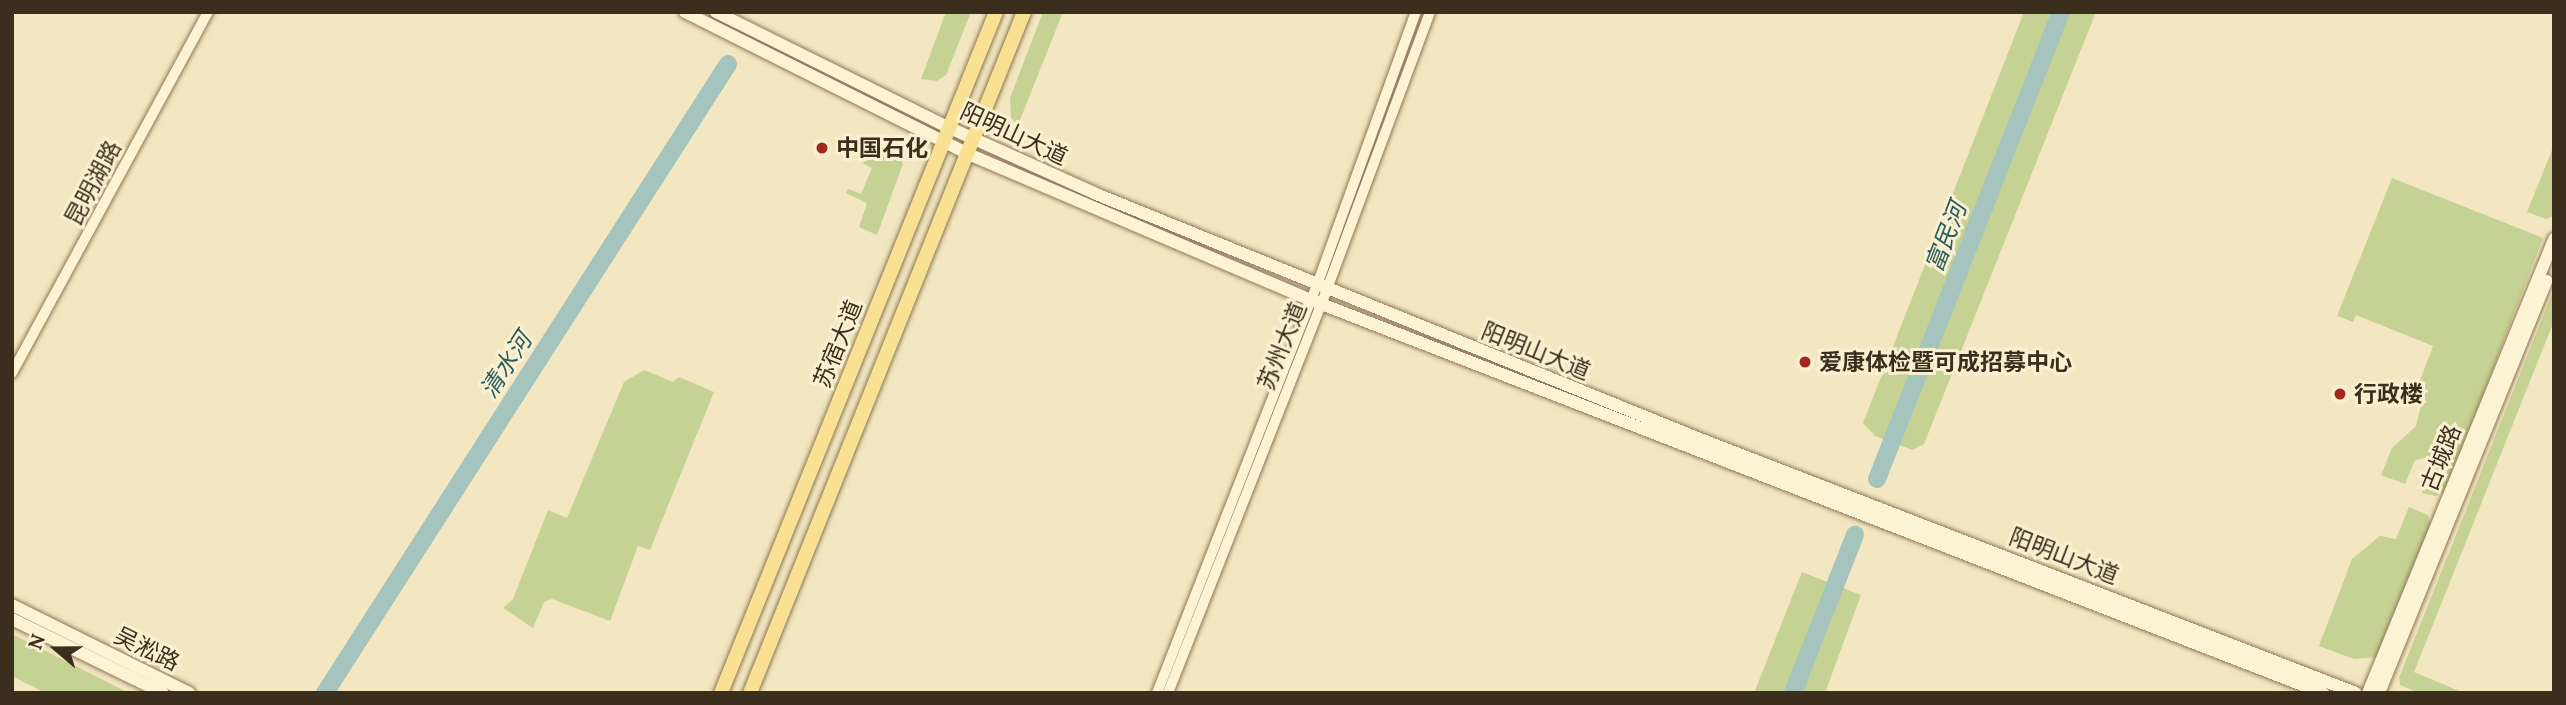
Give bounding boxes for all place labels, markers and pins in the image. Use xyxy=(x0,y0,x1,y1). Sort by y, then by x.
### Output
place label: 中国石化 xyxy=(836,134,928,162)
marker: 中国石化 xyxy=(814,140,830,156)
place label: 爱康体检暨可成招募中心 xyxy=(1819,348,2072,376)
marker: 爱康体检暨可成招募中心 xyxy=(1797,354,1813,370)
place label: 行政楼 xyxy=(2354,380,2423,408)
marker: 行政楼 xyxy=(2332,386,2348,402)

